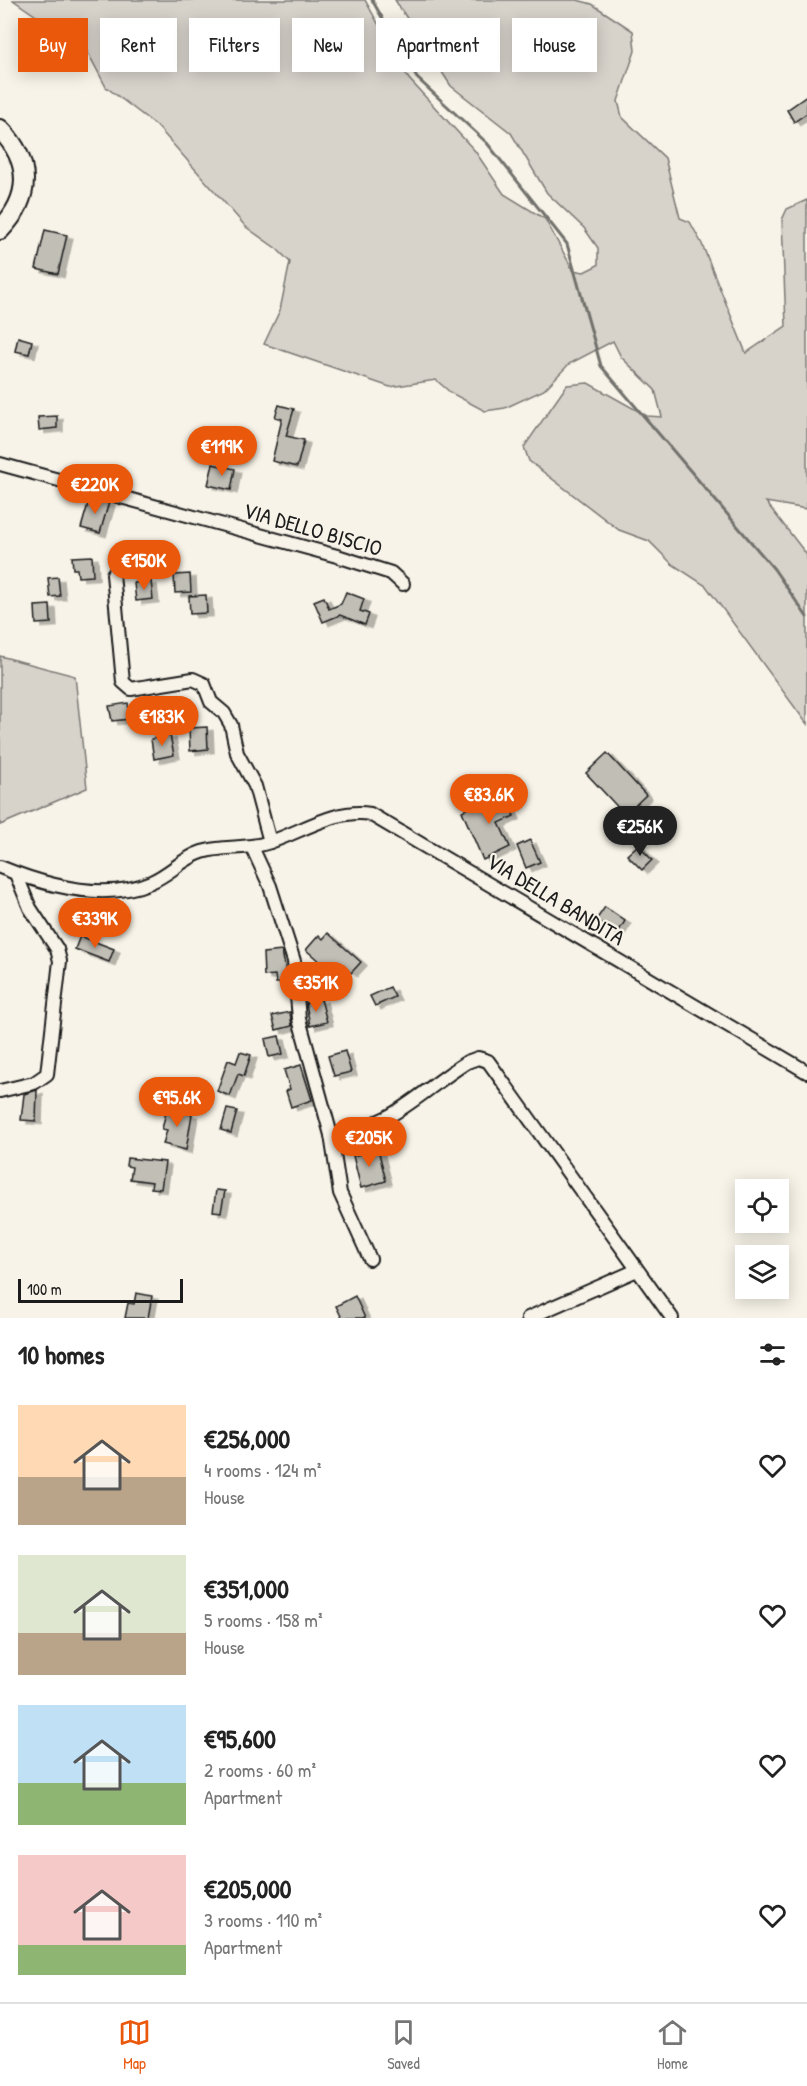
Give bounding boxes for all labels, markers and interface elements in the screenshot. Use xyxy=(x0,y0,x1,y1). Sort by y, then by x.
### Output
chip: Buy xyxy=(18,18,88,72)
chip: Rent xyxy=(100,18,177,72)
chip: Filters xyxy=(189,18,280,72)
chip: New xyxy=(292,18,364,72)
chip: Apartment xyxy=(376,18,500,72)
chip: House xyxy=(512,18,597,72)
pin: €119K xyxy=(180,426,264,477)
text: €119K xyxy=(201,432,243,459)
pin: €220K xyxy=(53,464,137,515)
text: €220K xyxy=(71,470,119,497)
street label: VIA DELLO BISCIO xyxy=(240,495,386,563)
pin: €150K xyxy=(102,540,186,591)
text: €150K xyxy=(122,546,166,573)
pin: €183K xyxy=(120,696,204,747)
text: €183K xyxy=(140,702,184,729)
pin: €83.6K xyxy=(440,774,538,825)
text: €83.6K xyxy=(464,780,514,807)
pin: €256K xyxy=(598,806,682,857)
text: €256K xyxy=(617,812,663,839)
street label: VIA DELLA BANDITA xyxy=(481,846,631,952)
pin: €339K xyxy=(53,898,137,949)
text: €339K xyxy=(72,904,118,931)
pin: €351K xyxy=(274,962,358,1013)
text: €351K xyxy=(294,968,338,995)
pin: €95.6K xyxy=(128,1077,226,1128)
text: €95.6K xyxy=(153,1083,201,1110)
pin: €205K xyxy=(327,1117,411,1168)
text: €205K xyxy=(346,1123,392,1150)
map controls xyxy=(735,1179,789,1299)
button: locate xyxy=(735,1179,789,1233)
button: layers xyxy=(735,1245,789,1299)
scale bar xyxy=(18,1276,183,1304)
text: 100 m xyxy=(27,1278,62,1300)
text: 10 homes xyxy=(18,1337,105,1372)
icon: filters xyxy=(756,1338,789,1371)
text: €256,000 xyxy=(204,1421,290,1456)
icon: home xyxy=(66,1429,138,1501)
icon: heart xyxy=(756,1449,789,1482)
text: 4 rooms · 124 m² xyxy=(204,1456,321,1483)
text: House xyxy=(204,1483,245,1510)
text: €351,000 xyxy=(204,1571,289,1606)
icon: home xyxy=(66,1579,138,1651)
icon: heart xyxy=(756,1599,789,1632)
text: 5 rooms · 158 m² xyxy=(204,1606,323,1633)
text: House xyxy=(204,1633,245,1660)
text: €95,600 xyxy=(204,1721,276,1756)
icon: home xyxy=(66,1729,138,1801)
icon: heart xyxy=(756,1749,789,1782)
text: 2 rooms · 60 m² xyxy=(204,1756,316,1783)
text: Apartment xyxy=(204,1783,282,1810)
text: €205,000 xyxy=(204,1871,292,1906)
icon: home xyxy=(66,1879,138,1951)
icon: heart xyxy=(756,1899,789,1932)
text: 3 rooms · 110 m² xyxy=(204,1906,322,1933)
text: Apartment xyxy=(204,1933,282,1960)
tab: Map xyxy=(118,2016,151,2074)
tab: Saved xyxy=(387,2016,420,2074)
tab: Home xyxy=(656,2016,689,2074)

